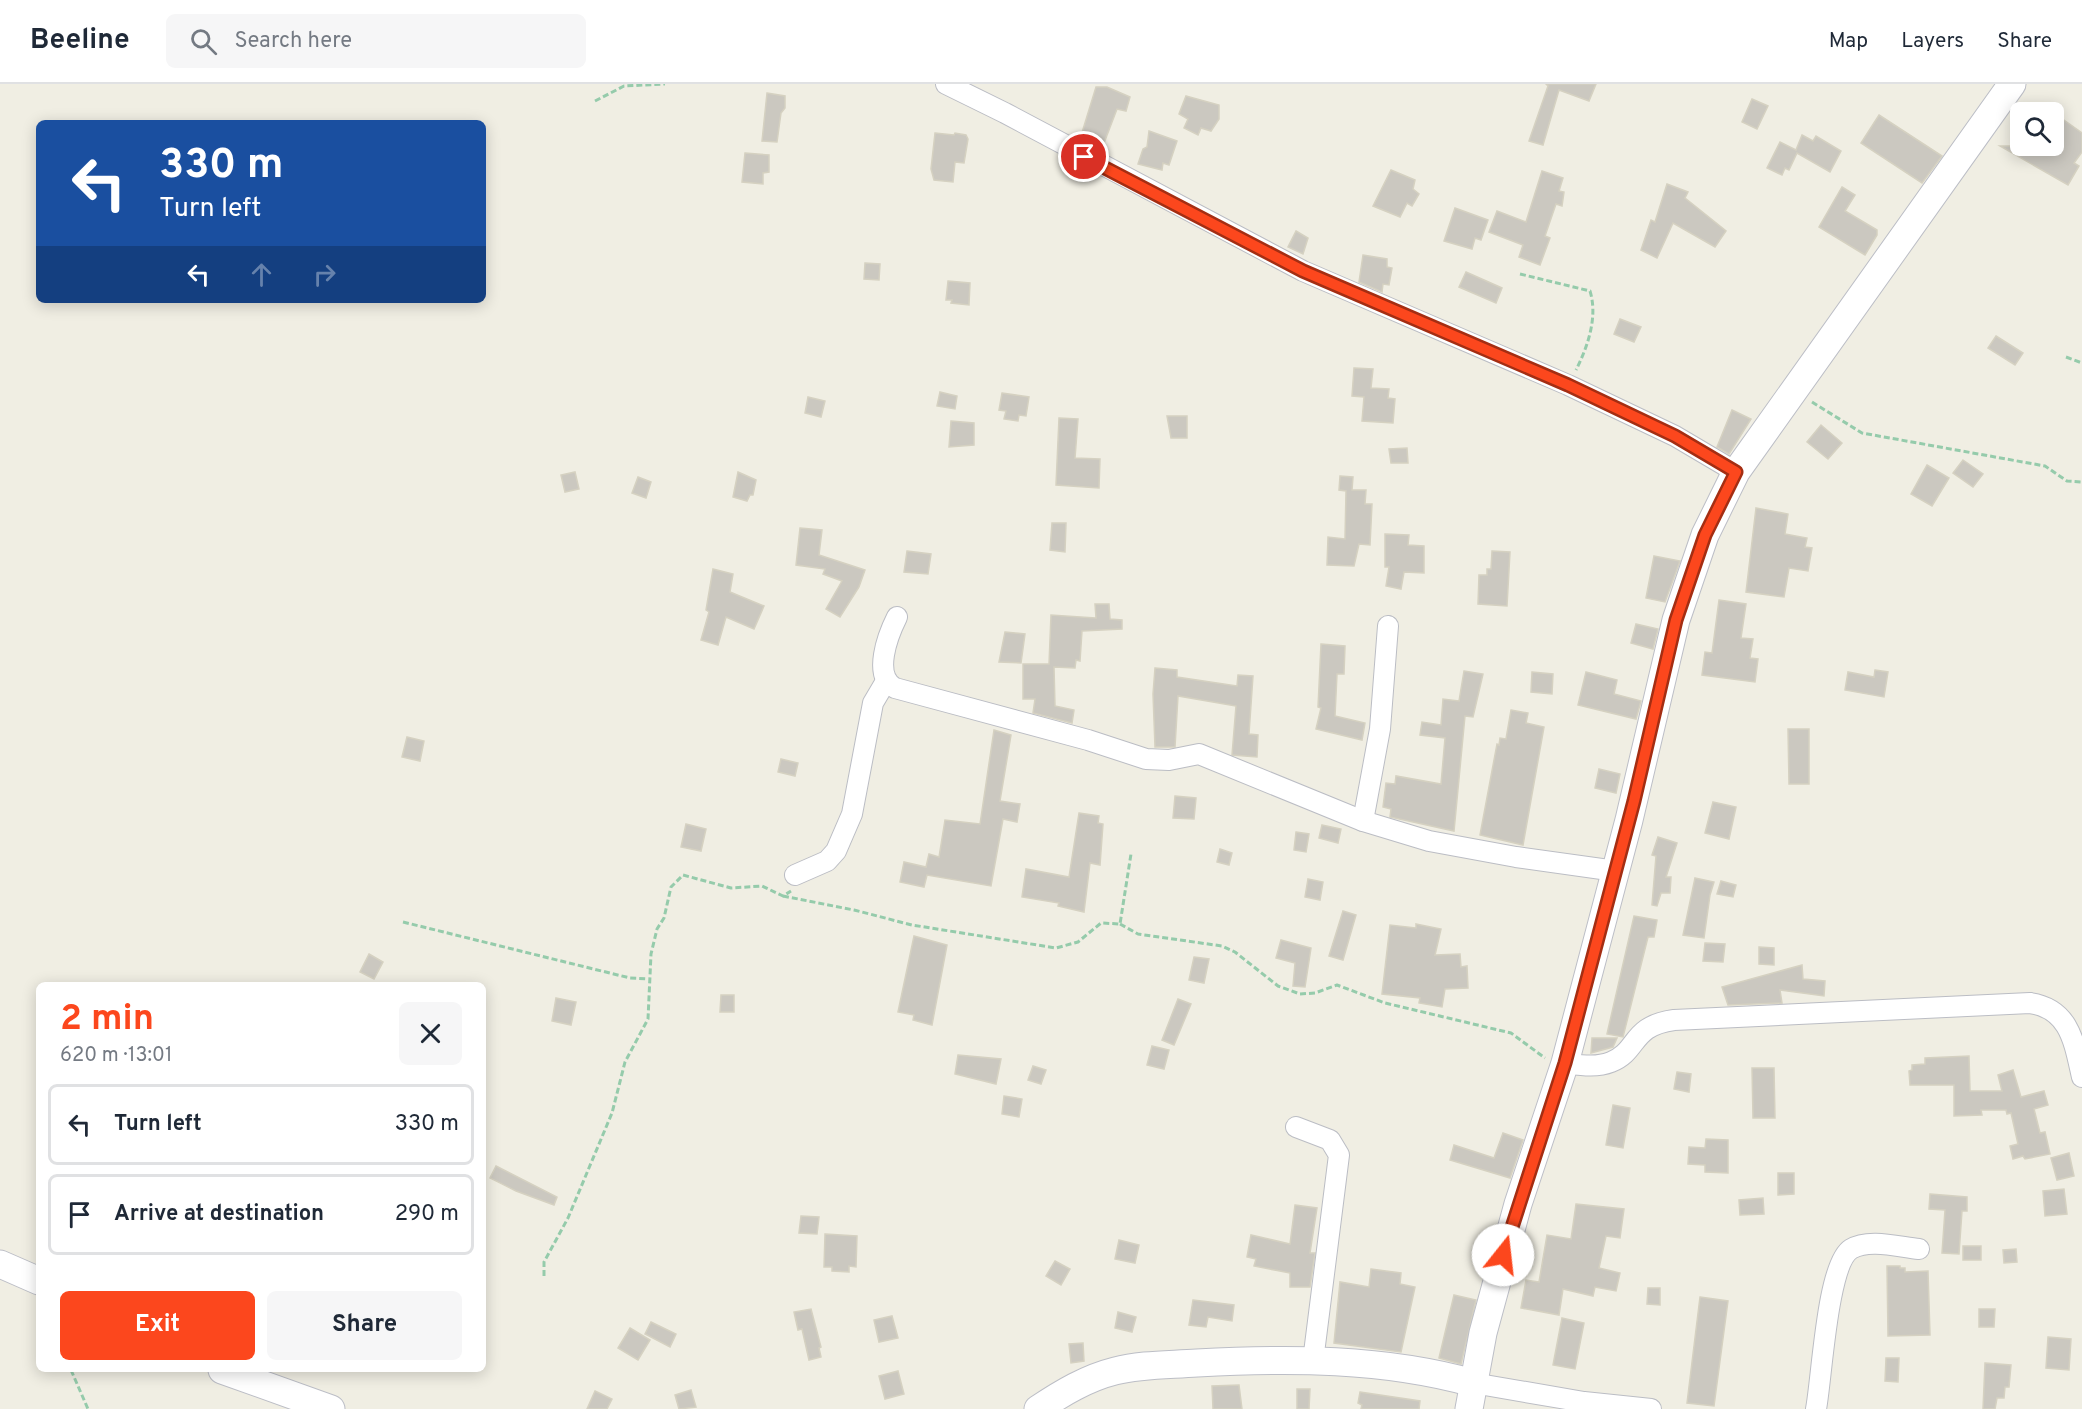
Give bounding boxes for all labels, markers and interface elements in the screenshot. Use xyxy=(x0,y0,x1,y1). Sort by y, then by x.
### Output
search box xyxy=(166,14,586,68)
text: Beeline xyxy=(30,23,130,59)
icon: search xyxy=(187,25,220,58)
text: Search here xyxy=(235,28,352,55)
text: Map xyxy=(1829,28,1868,55)
text: Layers xyxy=(1901,28,1964,55)
text: Share xyxy=(1997,28,2052,55)
map controls xyxy=(2010,102,2064,156)
button: search xyxy=(2010,102,2064,156)
pin xyxy=(1058,131,1109,182)
text: 330 m xyxy=(159,140,284,193)
icon: arrive xyxy=(1067,140,1100,173)
icon: left xyxy=(60,144,138,222)
text: Turn left xyxy=(159,192,261,226)
icon: left xyxy=(182,258,215,291)
icon: ahead xyxy=(245,258,278,291)
icon: right xyxy=(308,258,341,291)
text: 2 min xyxy=(60,997,154,1043)
button: close xyxy=(399,1002,462,1065)
text: 620 m · 13:01 xyxy=(60,1043,172,1069)
icon: left xyxy=(63,1108,96,1141)
text: Turn left xyxy=(114,1111,202,1138)
text: 330 m xyxy=(395,1111,459,1138)
icon: arrive xyxy=(63,1198,96,1231)
text: Arrive at destination xyxy=(114,1201,324,1228)
text: 290 m xyxy=(395,1201,459,1228)
position arrow xyxy=(1471,1223,1535,1287)
button: Exit xyxy=(60,1291,255,1360)
button: Share xyxy=(267,1291,462,1360)

